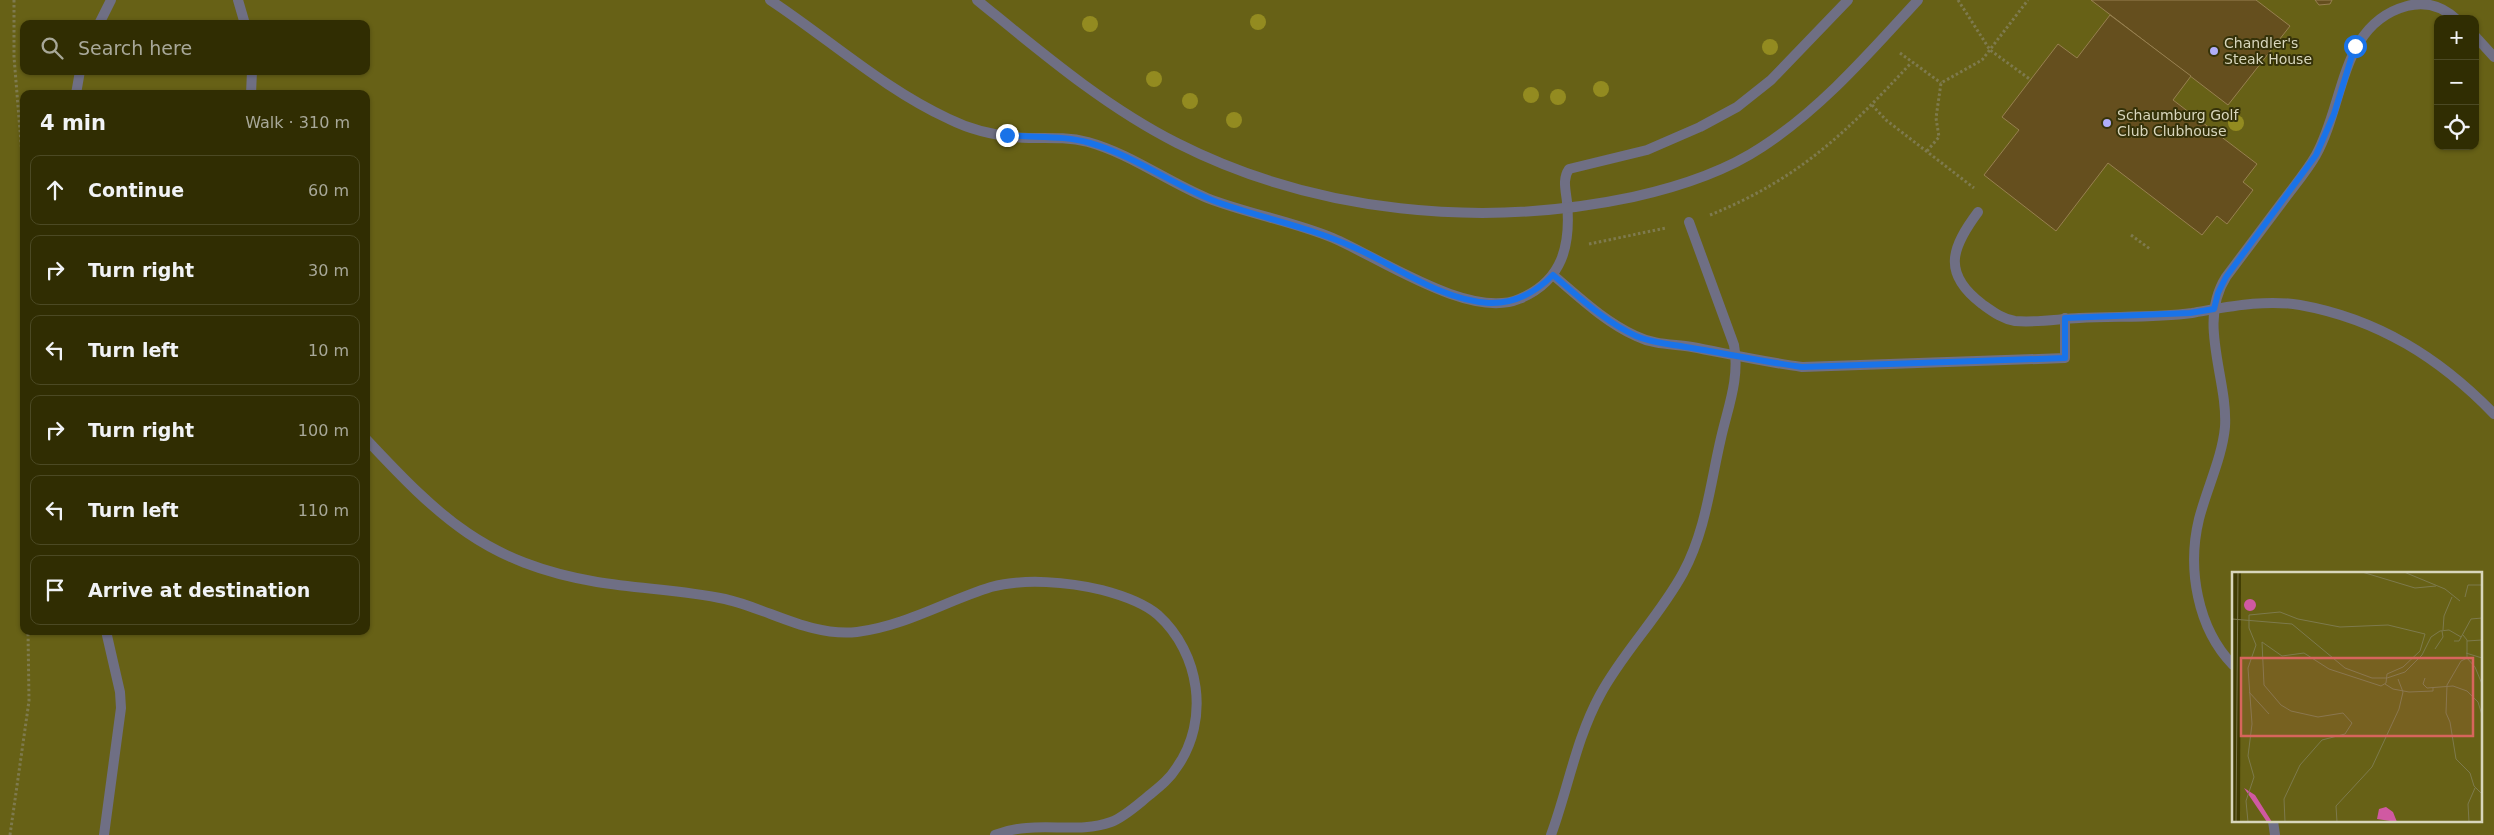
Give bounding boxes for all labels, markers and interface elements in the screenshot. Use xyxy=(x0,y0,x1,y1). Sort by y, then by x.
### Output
map controls xyxy=(2434,15,2479,150)
button: + xyxy=(2434,15,2479,60)
search box xyxy=(20,20,370,75)
icon: search xyxy=(38,34,66,62)
place label: Chandler's Steak House xyxy=(2224,35,2312,67)
route start xyxy=(2344,35,2367,58)
text: Search here xyxy=(78,37,192,59)
marker: Chandler's Steak House xyxy=(2208,45,2220,57)
button: − xyxy=(2434,60,2479,105)
button: locate xyxy=(2434,105,2479,150)
place label: Schaumburg Golf Club Clubhouse xyxy=(2117,107,2239,139)
text: 4 min xyxy=(40,111,106,135)
text: Walk · 310 m xyxy=(245,113,350,132)
marker: Schaumburg Golf Club Clubhouse xyxy=(2101,117,2113,129)
route end xyxy=(996,124,1019,147)
icon: ahead xyxy=(41,176,69,204)
text: Continue xyxy=(88,179,184,201)
text: 60 m xyxy=(308,181,349,200)
icon: right xyxy=(41,256,69,284)
text: Turn right xyxy=(88,259,194,281)
text: 30 m xyxy=(308,261,349,280)
icon: left xyxy=(41,336,69,364)
text: Turn left xyxy=(88,339,179,361)
text: 10 m xyxy=(308,341,349,360)
icon: right xyxy=(41,416,69,444)
text: Turn right xyxy=(88,419,194,441)
text: 100 m xyxy=(298,421,349,440)
icon: left xyxy=(41,496,69,524)
text: Turn left xyxy=(88,499,179,521)
text: 110 m xyxy=(298,501,349,520)
inset map xyxy=(2232,572,2482,822)
icon: arrive xyxy=(41,576,69,604)
text: Arrive at destination xyxy=(88,579,310,601)

